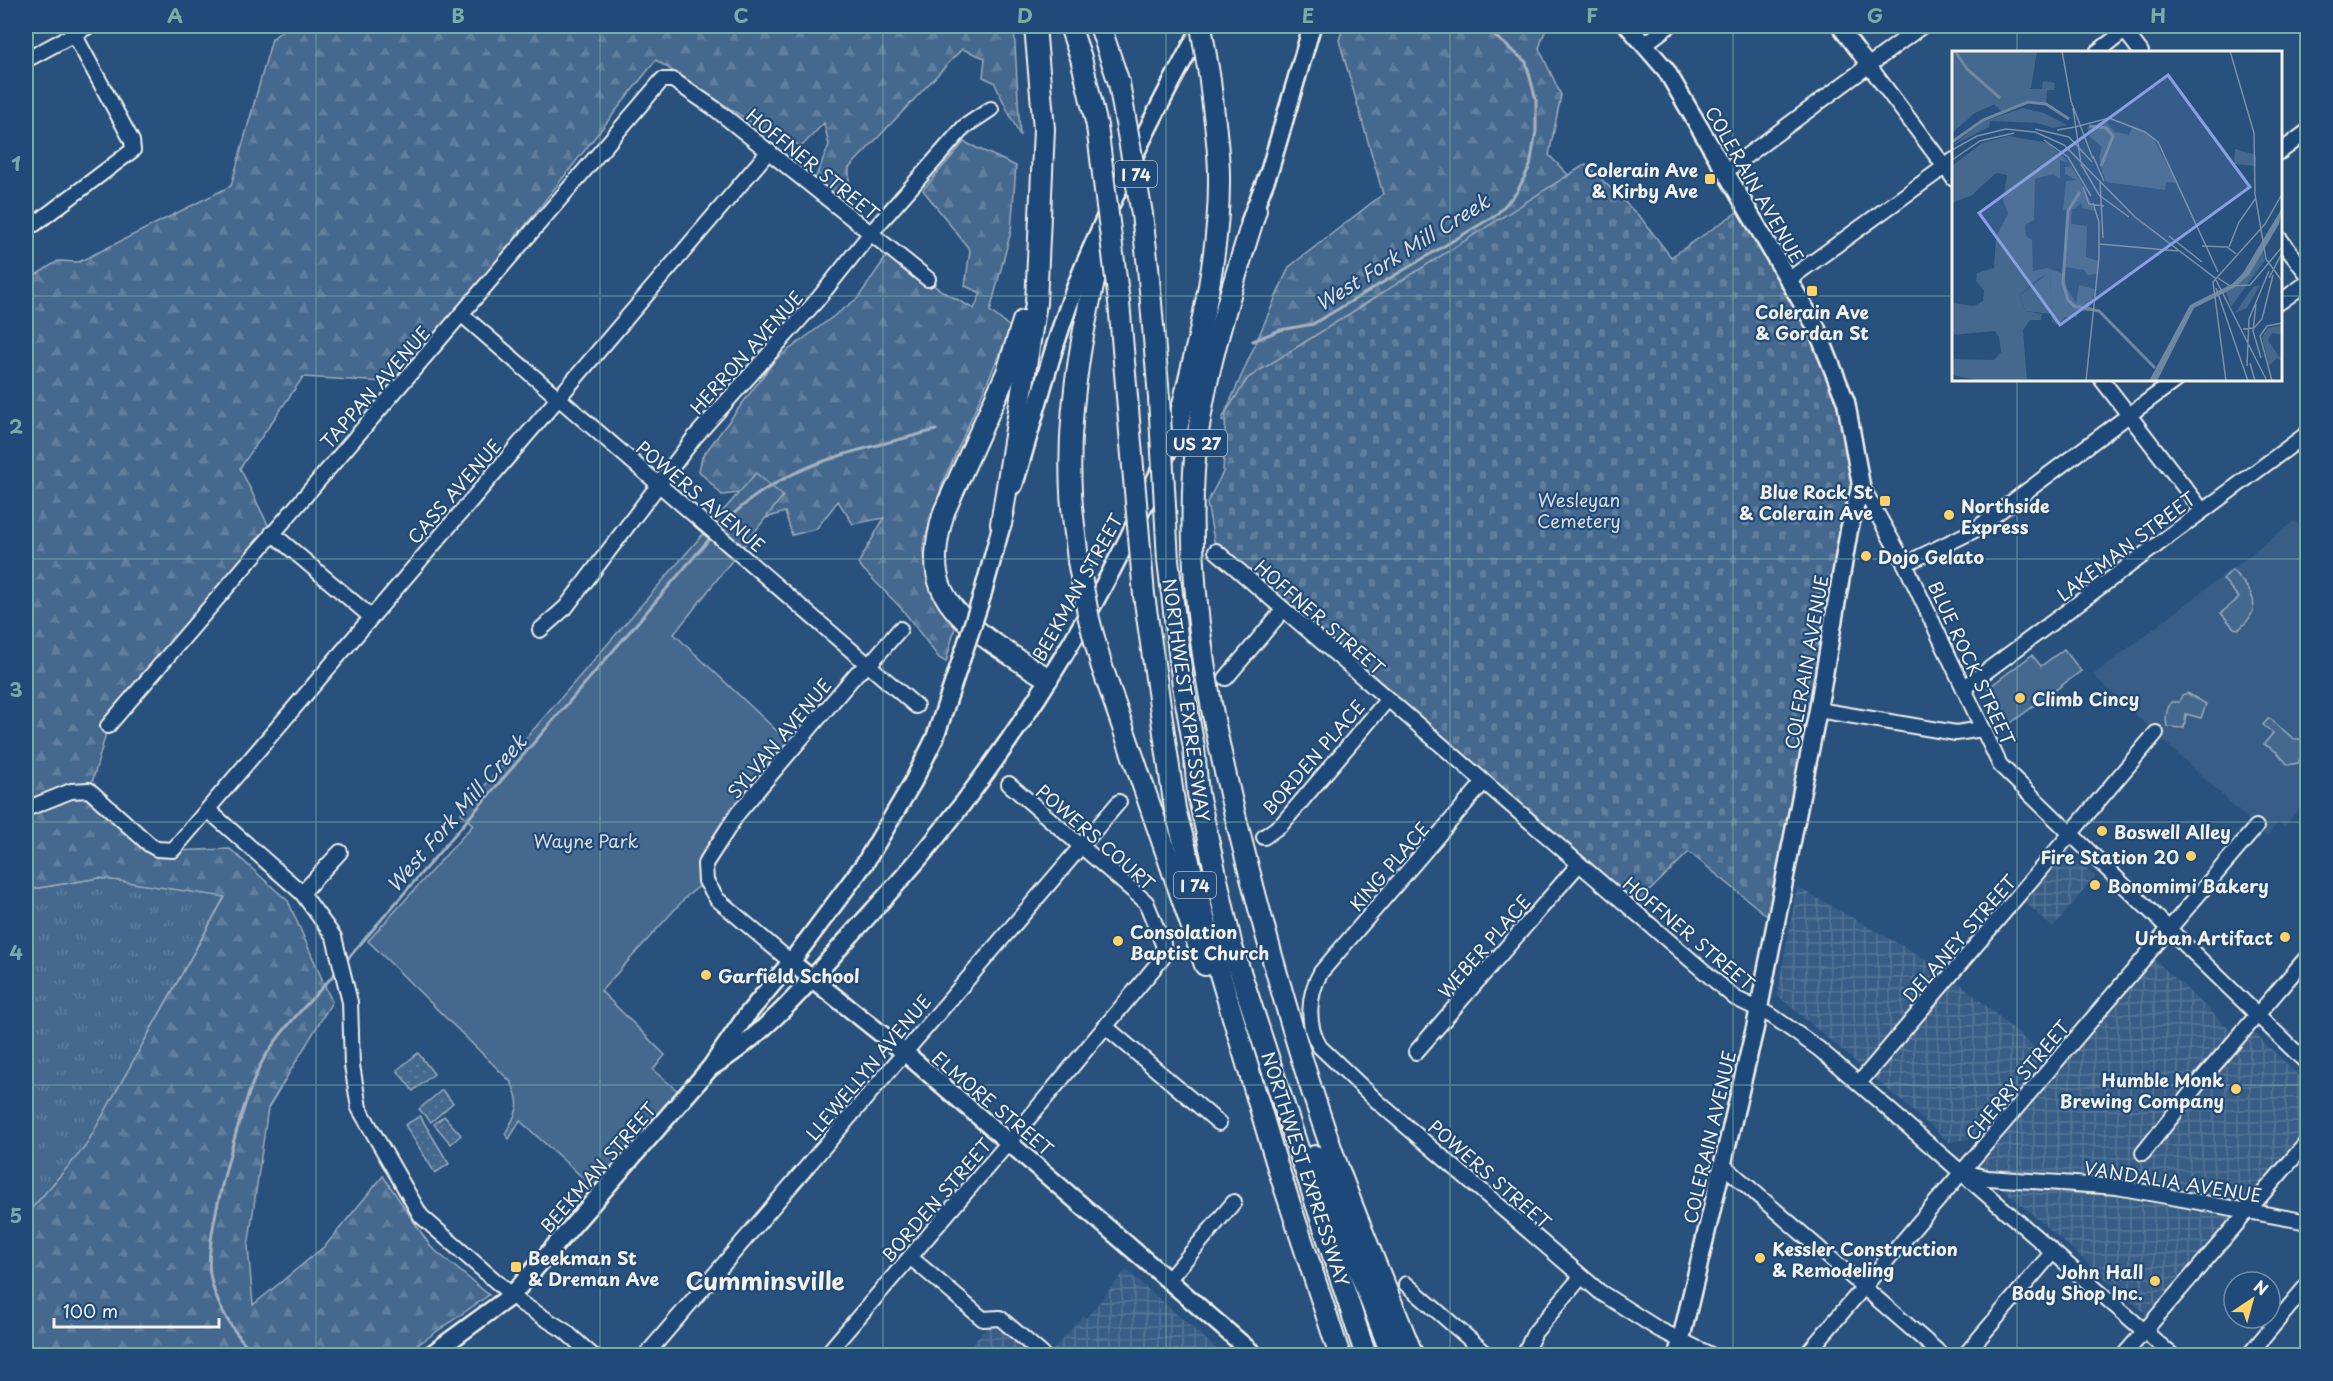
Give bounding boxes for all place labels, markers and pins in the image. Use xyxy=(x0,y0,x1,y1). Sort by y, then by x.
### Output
place label: Colerain Ave & Kirby Ave xyxy=(1584,156,1698,204)
marker: Colerain Ave & Kirby Ave xyxy=(1703,172,1717,186)
marker: Colerain Ave & Gordan St xyxy=(1805,284,1819,298)
place label: Colerain Ave & Gordan St xyxy=(1755,298,1869,346)
place label: Blue Rock St & Colerain Ave xyxy=(1739,478,1874,526)
place label: Northside Express xyxy=(1961,492,2050,540)
marker: Blue Rock St & Colerain Ave xyxy=(1878,494,1892,508)
marker: Northside Express xyxy=(1942,508,1956,522)
place label: Dojo Gelato xyxy=(1878,543,1984,570)
marker: Dojo Gelato xyxy=(1859,549,1873,563)
place label: Climb Cincy xyxy=(2032,685,2139,712)
marker: Climb Cincy xyxy=(2013,691,2027,705)
place label: Boswell Alley xyxy=(2114,818,2231,845)
marker: Boswell Alley xyxy=(2095,824,2109,838)
place label: Fire Station 20 xyxy=(2040,843,2179,870)
marker: Fire Station 20 xyxy=(2184,849,2198,863)
place label: Bonomimi Bakery xyxy=(2107,872,2269,899)
marker: Bonomimi Bakery xyxy=(2088,878,2102,892)
place label: Consolation Baptist Church xyxy=(1130,918,1269,966)
place label: Urban Artifact xyxy=(2134,924,2273,951)
marker: Urban Artifact xyxy=(2278,930,2292,944)
marker: Consolation Baptist Church xyxy=(1111,934,1125,948)
place label: Garfield School xyxy=(718,962,859,989)
marker: Garfield School xyxy=(699,968,713,982)
place label: Humble Monk Brewing Company xyxy=(2060,1066,2224,1114)
marker: Humble Monk Brewing Company xyxy=(2229,1082,2243,1096)
place label: Kessler Construction & Remodeling xyxy=(1772,1235,1958,1283)
place label: Beekman St & Dreman Ave xyxy=(528,1244,659,1292)
marker: Kessler Construction & Remodeling xyxy=(1753,1251,1767,1265)
place label: John Hall Body Shop Inc. xyxy=(2011,1258,2143,1306)
marker: Beekman St & Dreman Ave xyxy=(509,1260,523,1274)
marker: John Hall Body Shop Inc. xyxy=(2148,1274,2162,1288)

